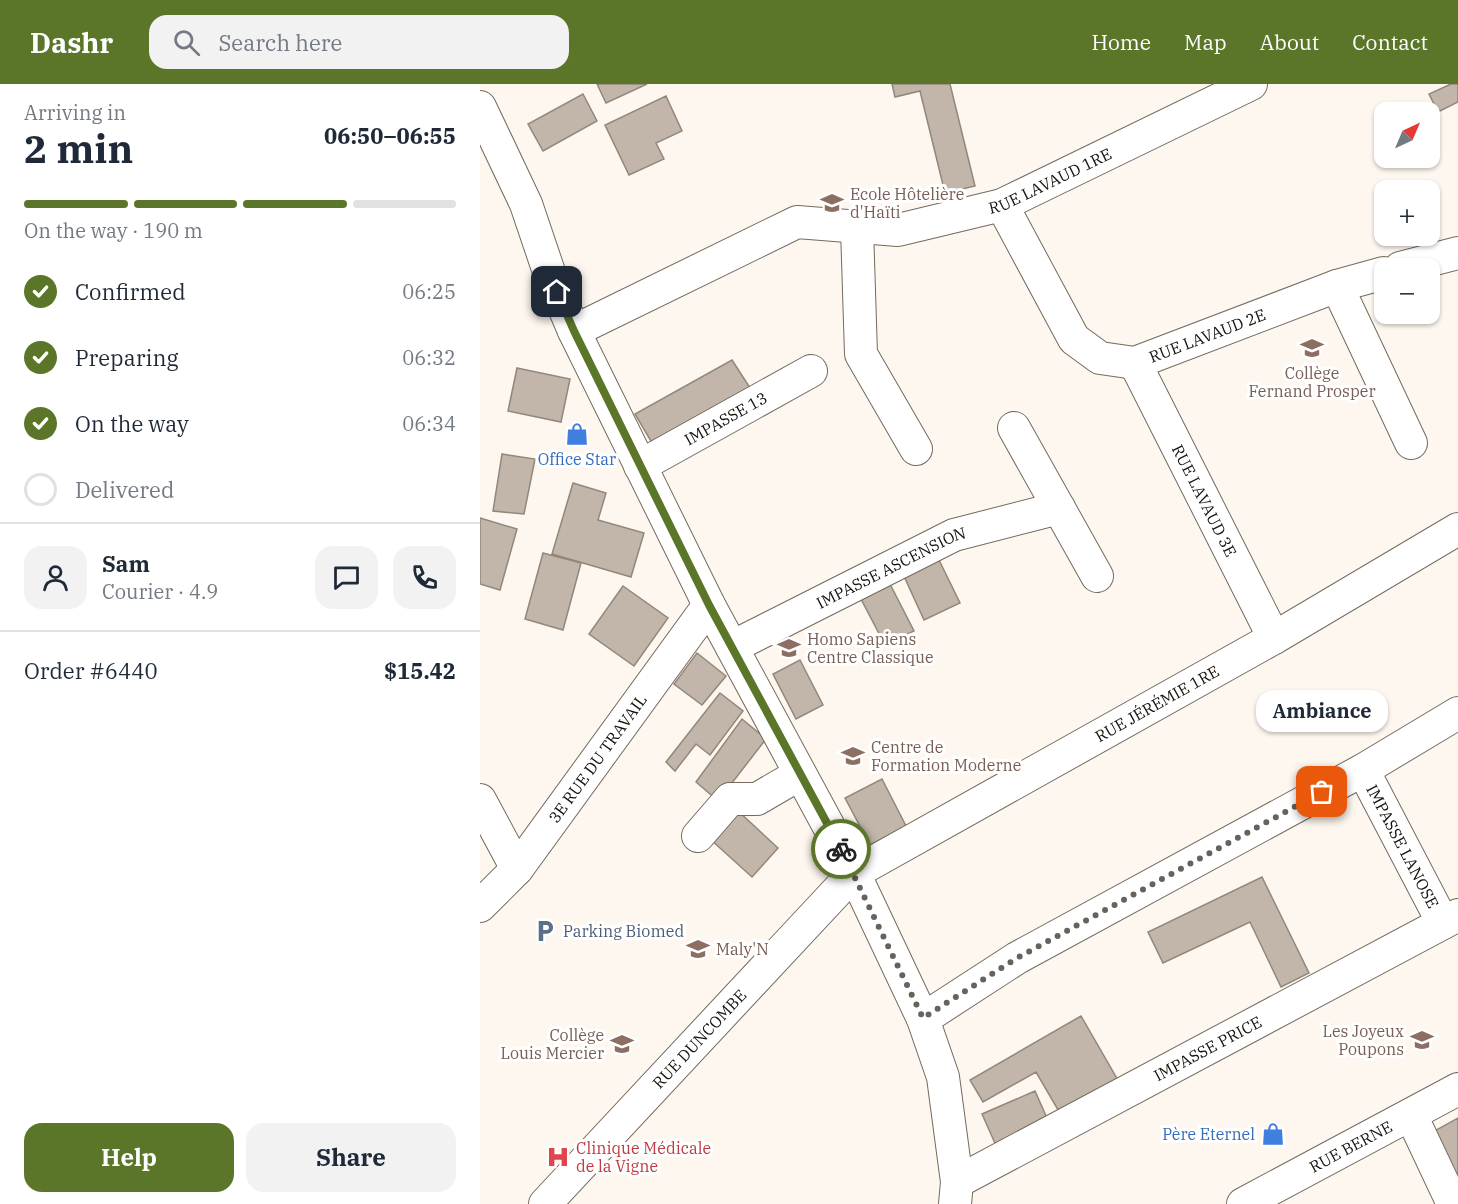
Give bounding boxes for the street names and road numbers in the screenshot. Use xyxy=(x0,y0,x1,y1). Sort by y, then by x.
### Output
street label: RUE LAVAUD 1RE xyxy=(987,143,1115,218)
street label: RUE LAVAUD 2E xyxy=(1146,304,1268,367)
street label: IMPASSE 13 xyxy=(681,387,771,449)
street label: RUE LAVAUD 3E xyxy=(1168,441,1241,560)
street label: IMPASSE ASCENSION xyxy=(813,522,968,613)
street label: RUE JÉRÉMIE 1RE xyxy=(1091,661,1223,746)
street label: 3E RUE DU TRAVAIL xyxy=(544,690,651,827)
street label: IMPASSE LANOSE xyxy=(1362,781,1443,911)
street label: RUE DUNCOMBE xyxy=(648,985,750,1093)
street label: IMPASSE PRICE xyxy=(1150,1012,1265,1085)
street label: RUE BERNE xyxy=(1306,1116,1395,1177)

